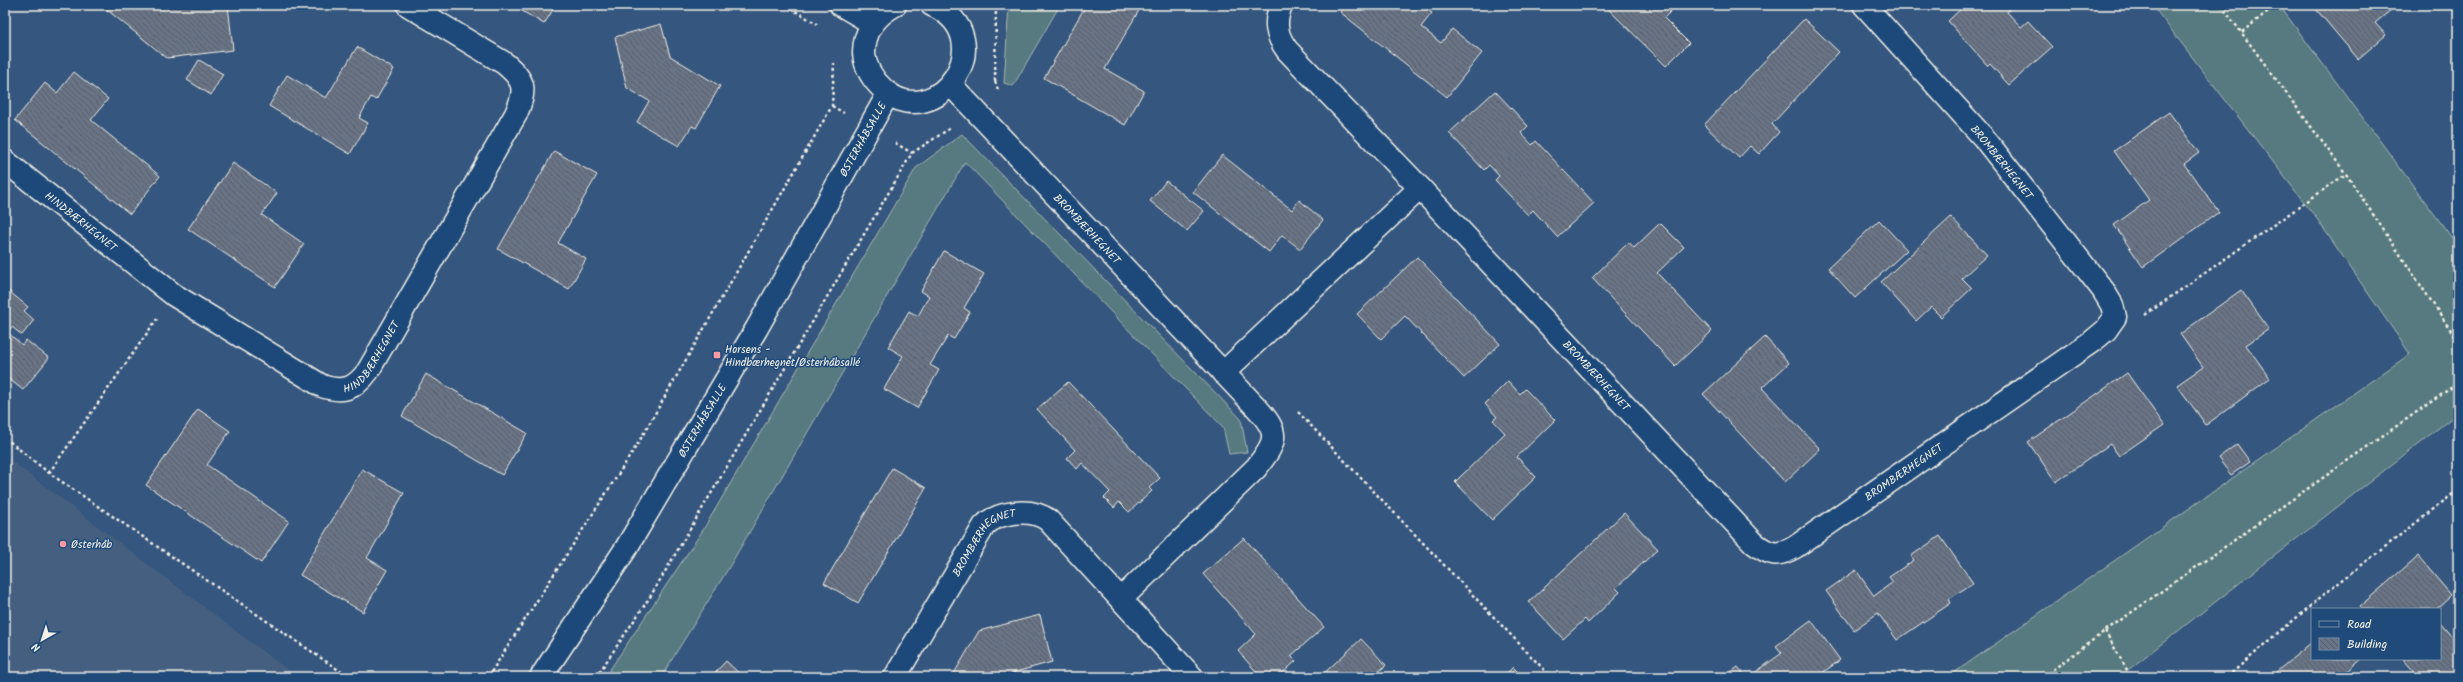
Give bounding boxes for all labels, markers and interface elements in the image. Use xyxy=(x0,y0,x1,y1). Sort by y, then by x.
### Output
street label: ØSTERHÅBSALLE xyxy=(835,98,892,180)
street label: BROMBÆRHEGNET xyxy=(1965,121,2038,205)
street label: HINDBÆRHEGNET xyxy=(40,188,121,257)
street label: BROMBÆRHEGNET xyxy=(1048,190,1125,270)
street label: HINDBÆRHEGNET xyxy=(341,317,405,399)
street label: BROMBÆRHEGNET xyxy=(1558,337,1634,417)
place label: Horsens - Hindbærhegnet/Østerhåbsallé xyxy=(725,341,861,372)
marker: Horsens - Hindbærhegnet/Østerhåbsallé xyxy=(712,350,722,360)
street label: ØSTERHÅBSALLE xyxy=(674,380,732,461)
street label: BROMBÆRHEGNET xyxy=(1861,439,1948,506)
street label: BROMBÆRHEGNET xyxy=(948,505,1018,580)
place label: Østerhåb xyxy=(71,536,112,554)
marker: Østerhåb xyxy=(58,539,68,549)
legend xyxy=(2311,608,2441,660)
text: Road xyxy=(2347,615,2372,634)
north arrow xyxy=(22,620,62,660)
text: Building xyxy=(2347,635,2387,654)
text: N xyxy=(28,638,45,656)

